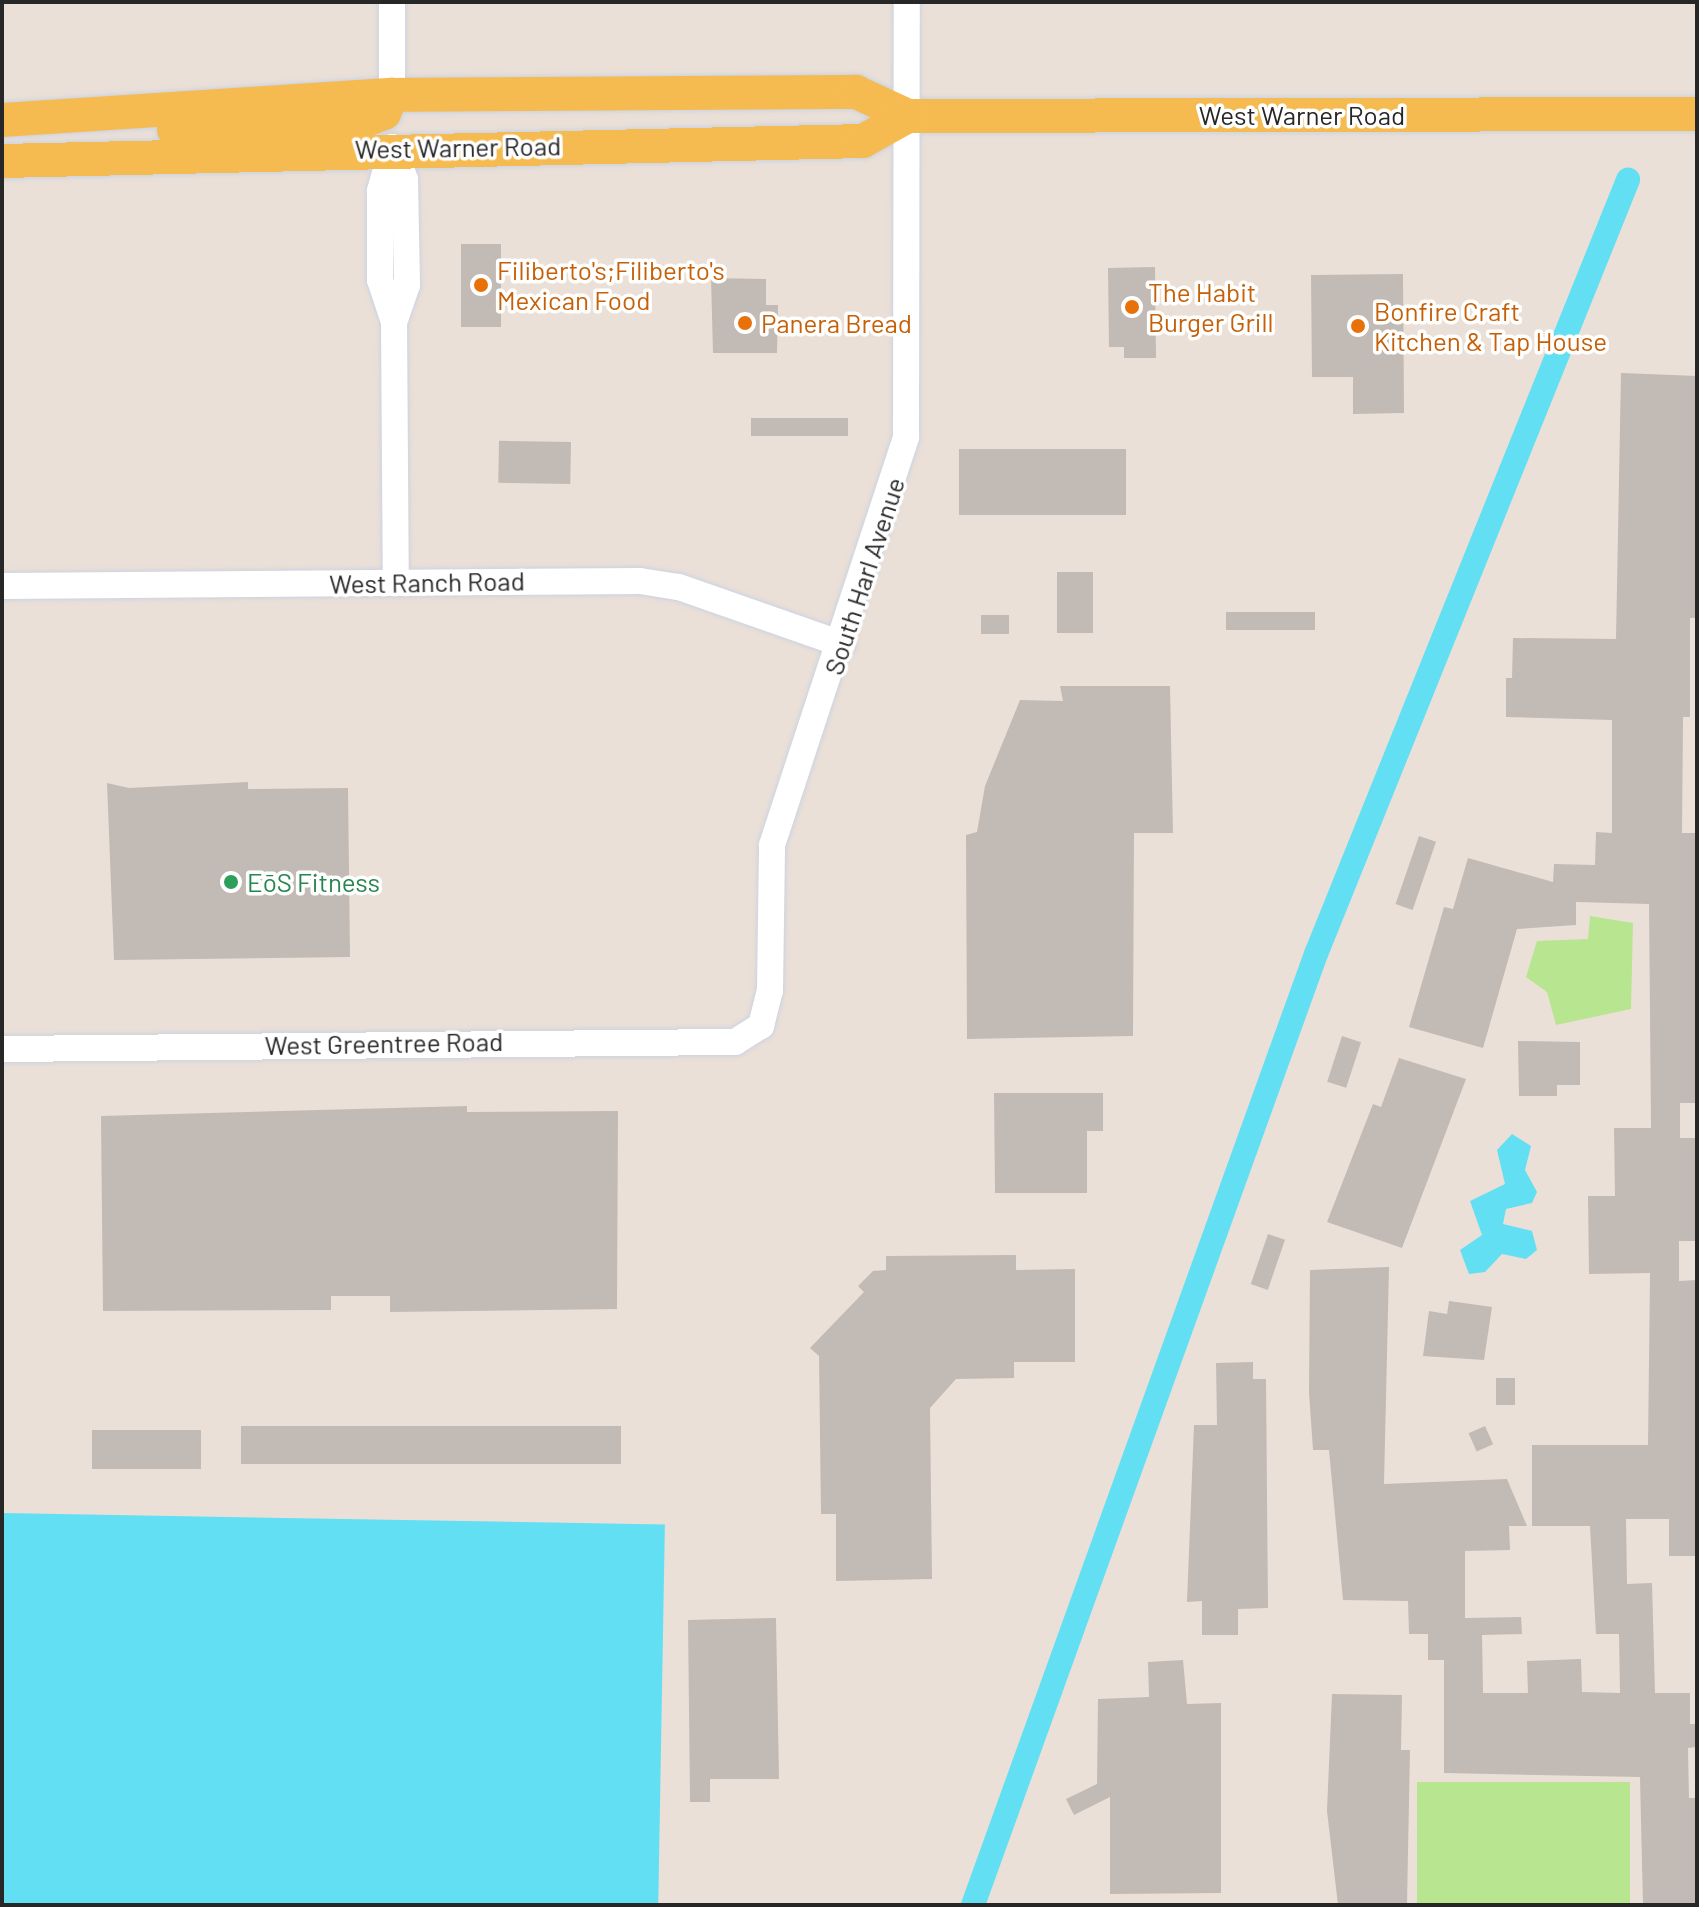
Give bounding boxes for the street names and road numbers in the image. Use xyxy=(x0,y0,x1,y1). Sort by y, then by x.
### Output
street label: West Warner Road xyxy=(1199,99,1405,131)
street label: West Warner Road xyxy=(354,130,562,164)
street label: South Harl Avenue xyxy=(817,473,911,679)
street label: West Ranch Road xyxy=(329,565,525,599)
street label: West Greentree Road xyxy=(264,1025,504,1061)

